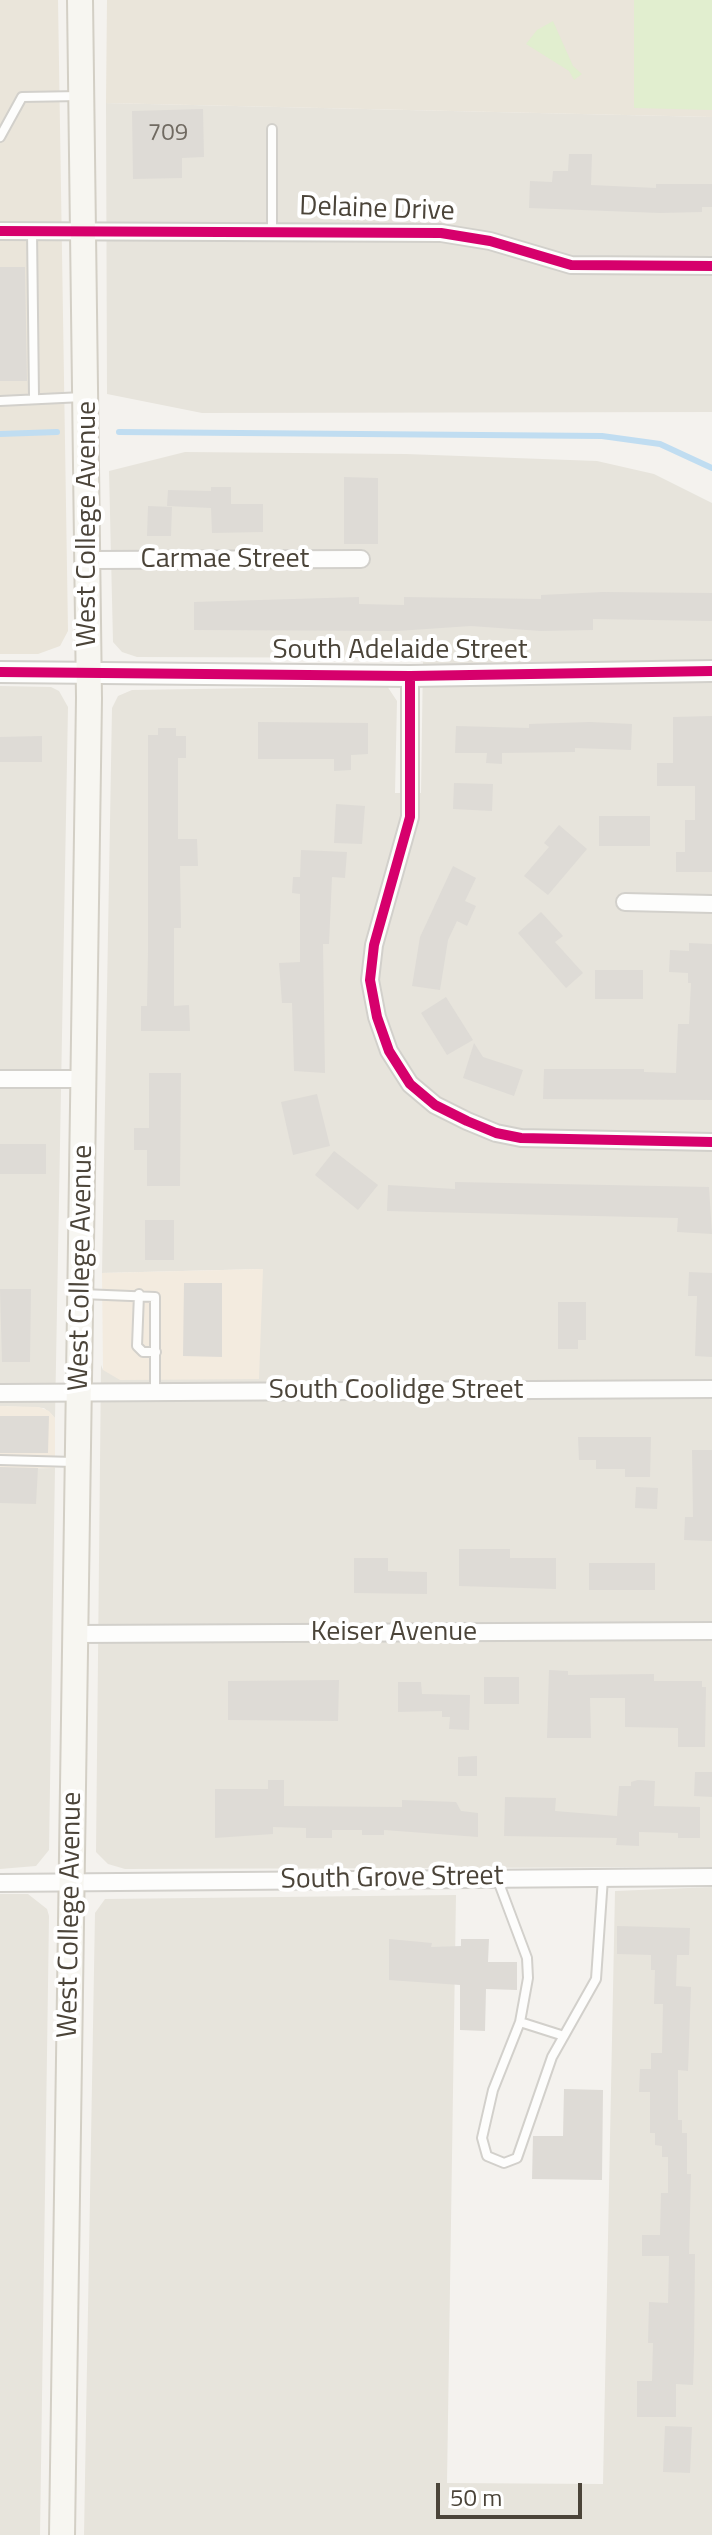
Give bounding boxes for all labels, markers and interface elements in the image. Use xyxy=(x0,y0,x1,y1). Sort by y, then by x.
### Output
house number: 709 xyxy=(148,120,188,148)
street label: Delaine Drive xyxy=(299,190,455,230)
street label: West College Avenue xyxy=(71,401,105,647)
street label: Carmae Street xyxy=(141,543,309,577)
street label: South Adelaide Street xyxy=(272,634,528,668)
street label: West College Avenue xyxy=(63,1144,101,1392)
street label: South Coolidge Street xyxy=(269,1374,523,1408)
street label: Keiser Avenue xyxy=(311,1616,477,1650)
street label: West College Avenue xyxy=(52,1791,90,2039)
street label: South Grove Street xyxy=(280,1860,504,1898)
scale bar xyxy=(440,2467,586,2517)
text: 50 m xyxy=(450,2479,502,2515)

